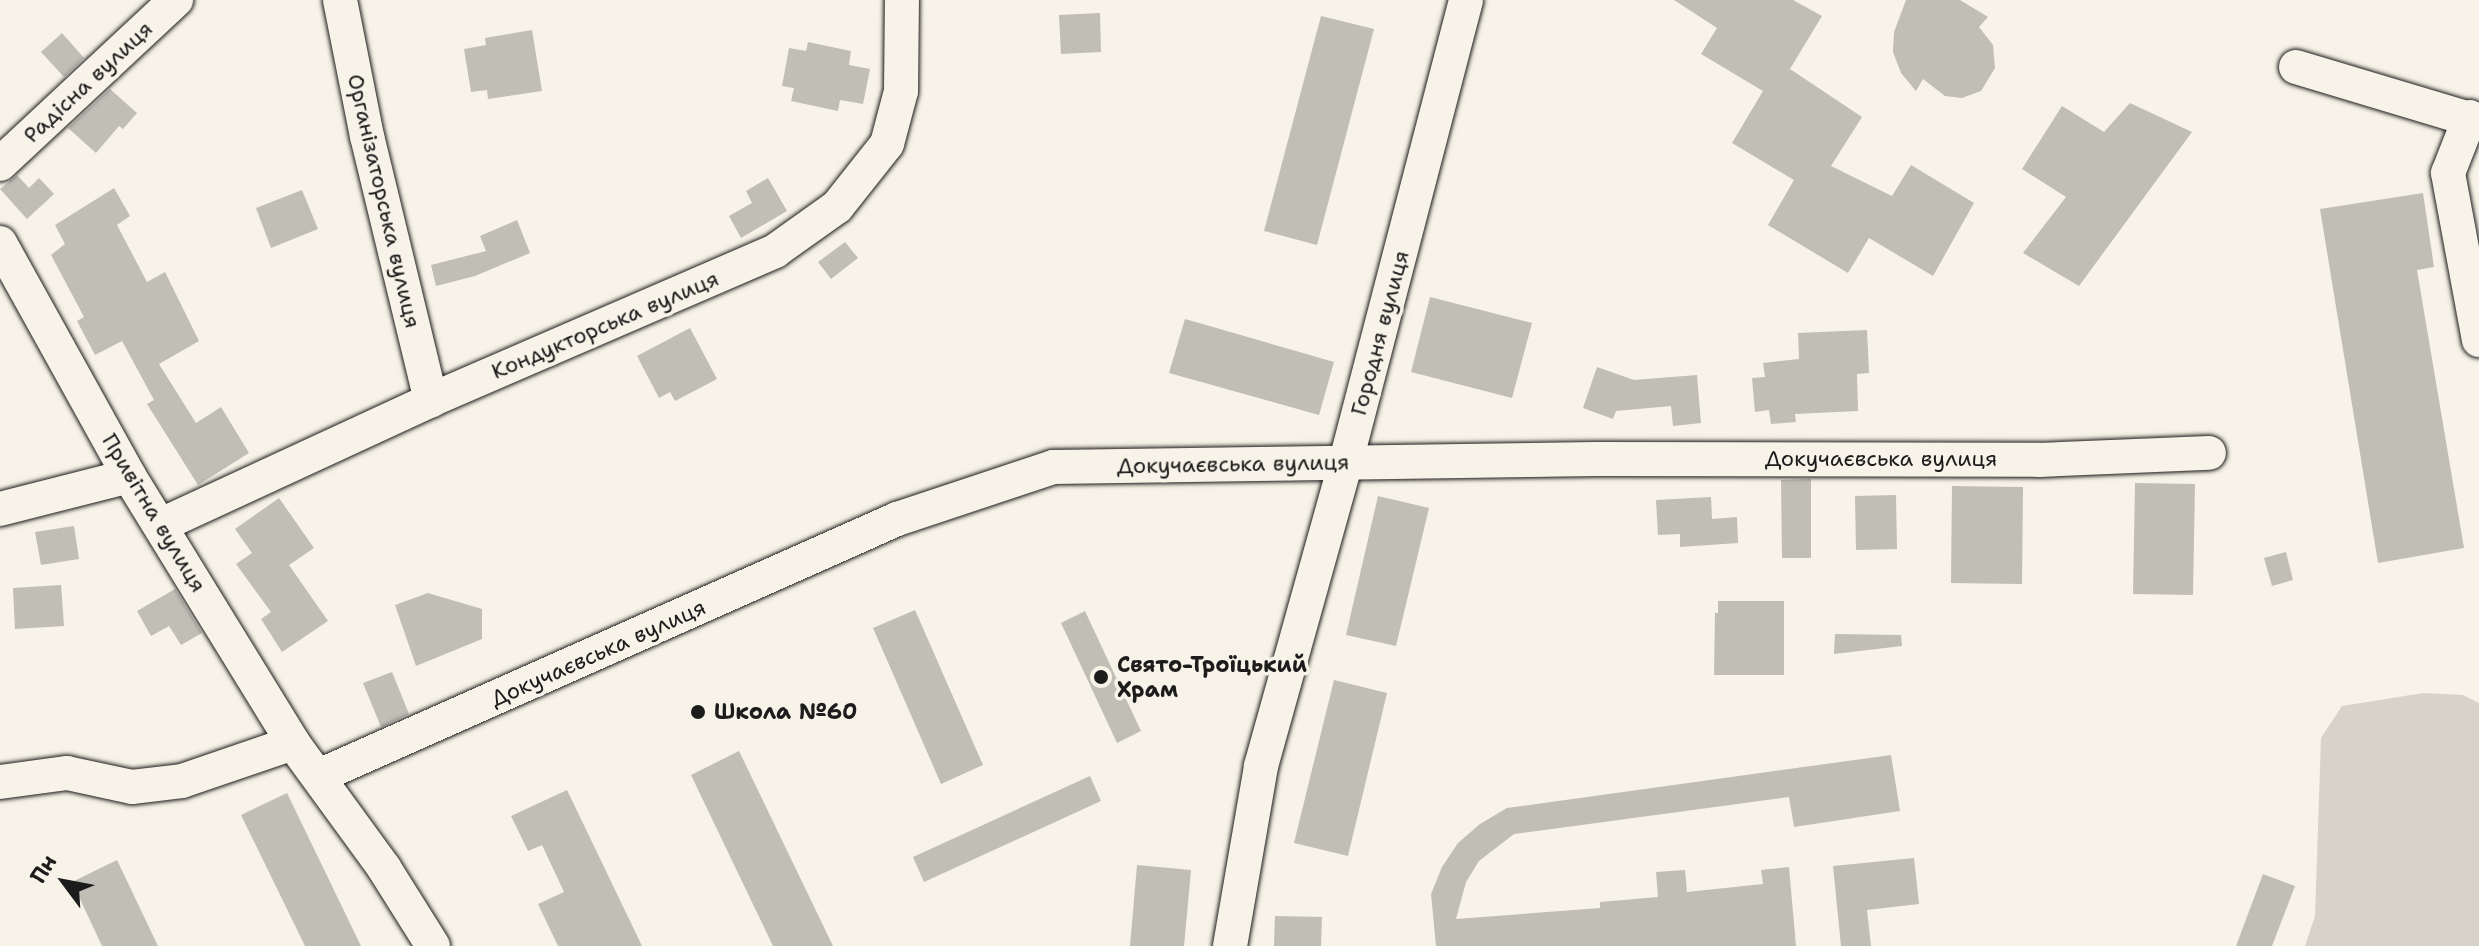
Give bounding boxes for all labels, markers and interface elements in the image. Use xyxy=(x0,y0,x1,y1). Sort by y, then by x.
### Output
street label: Радісна вулиця xyxy=(18,16,158,148)
street label: Організаторська вулиця xyxy=(342,71,426,331)
street label: Городня вулиця xyxy=(1345,248,1415,418)
street label: Кондукторська вулиця xyxy=(487,265,723,385)
street label: Привітна вулиця xyxy=(96,429,212,597)
street label: Докучаєвська вулиця xyxy=(1765,446,1997,472)
street label: Докучаєвська вулиця xyxy=(1117,449,1349,479)
street label: Докучаєвська вулиця xyxy=(486,594,710,712)
place label: Свято-Троїцький Храм xyxy=(1117,651,1307,702)
marker: Свято-Троїцький Храм xyxy=(1092,668,1110,686)
place label: Школа №60 xyxy=(714,699,857,725)
marker: Школа №60 xyxy=(689,703,707,721)
north arrow xyxy=(24,842,104,922)
text: Пн xyxy=(23,849,63,889)

